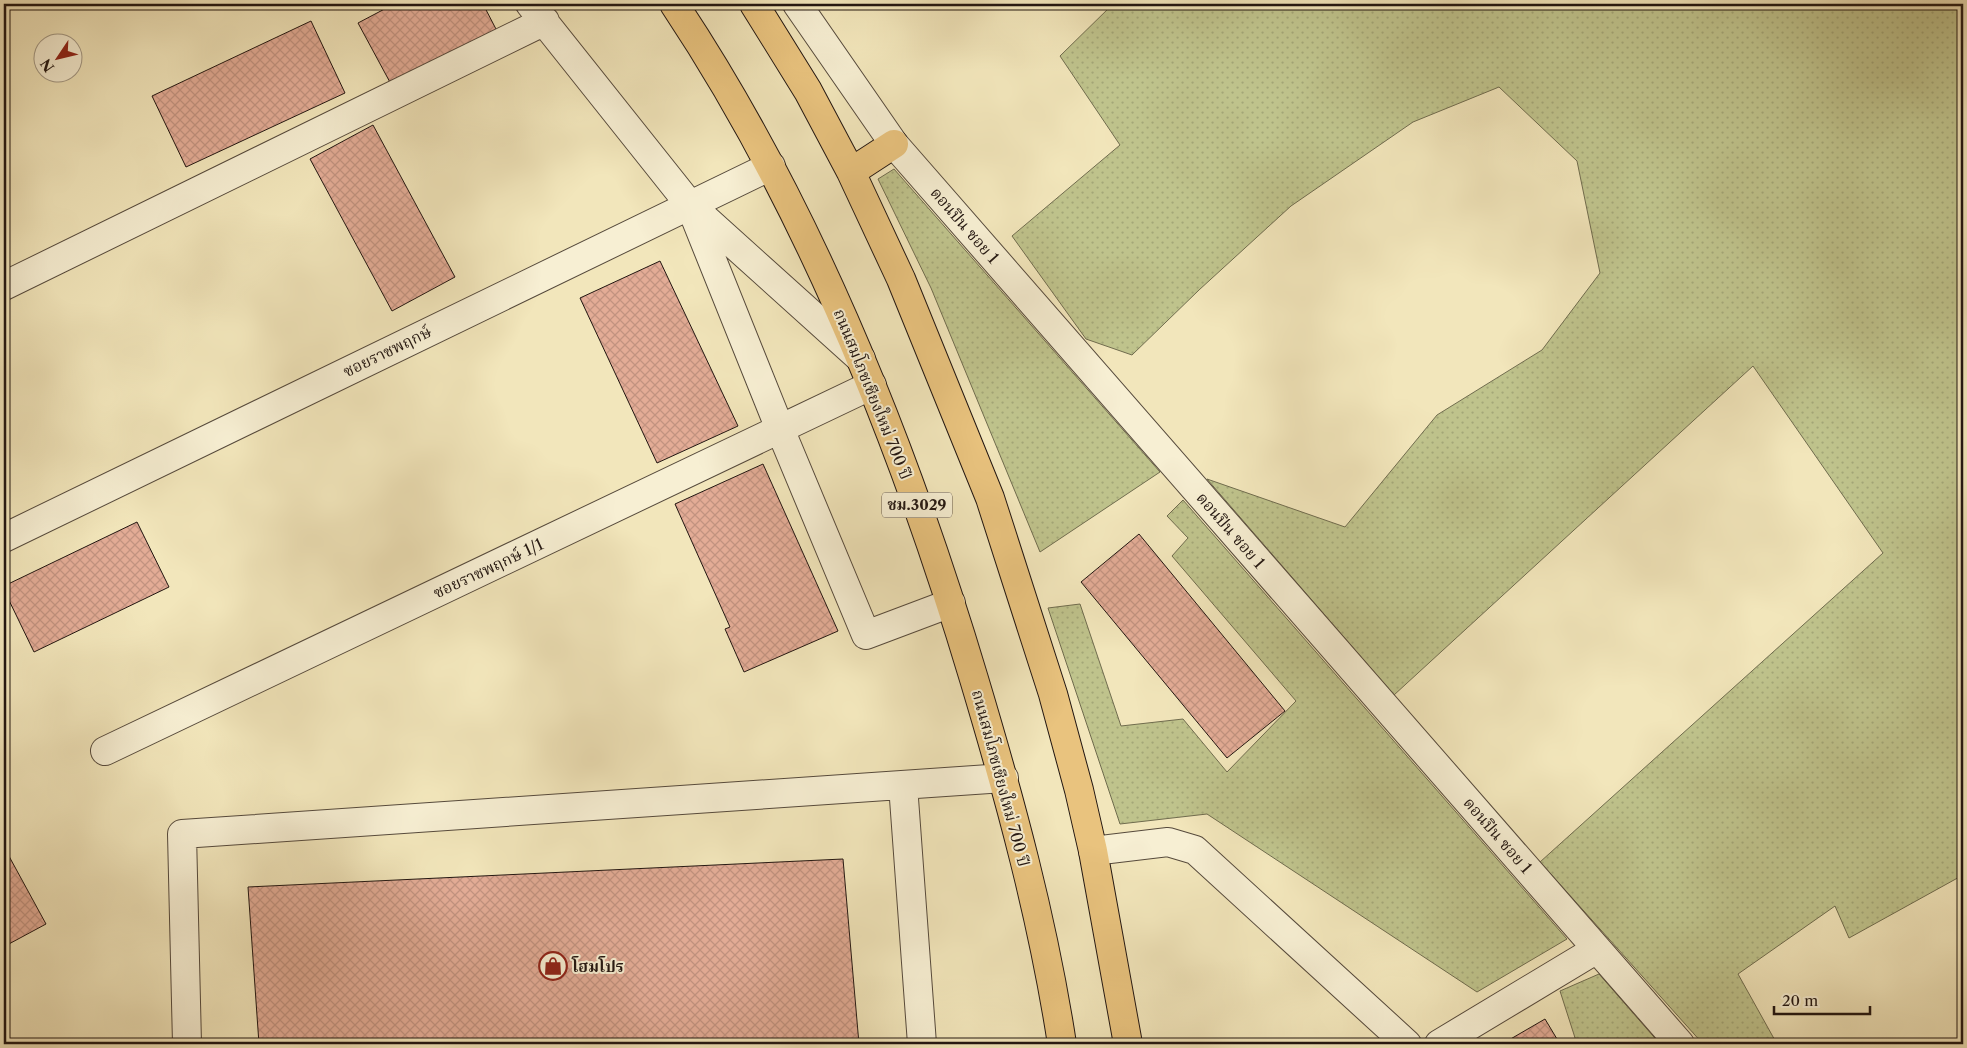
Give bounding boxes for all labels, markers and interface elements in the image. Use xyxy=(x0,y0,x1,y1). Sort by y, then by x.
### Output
north arrow xyxy=(32,32,82,82)
text: N xyxy=(36,55,58,76)
street label: ดอนปิน ซอย 1 xyxy=(926,183,1004,267)
street label: ถนนสมโภชเชียงใหม่ 700 ปี xyxy=(830,306,916,482)
street label: ซอยราชพฤกษ์ xyxy=(340,321,434,381)
street label: ดอนปิน ซอย 1 xyxy=(1192,488,1270,572)
road number: ชม.3029 xyxy=(882,492,952,518)
street label: ซอยราชพฤกษ์ 1/1 xyxy=(430,534,547,602)
street label: ถนนสมโภชเชียงใหม่ 700 ปี xyxy=(968,687,1034,869)
street label: ดอนปิน ซอย 1 xyxy=(1459,793,1537,877)
shop icon: โฮมโปร xyxy=(538,951,568,981)
place label: โฮมโปร xyxy=(571,956,624,976)
scale bar xyxy=(1774,983,1871,1015)
text: 20 m xyxy=(1782,991,1818,1010)

